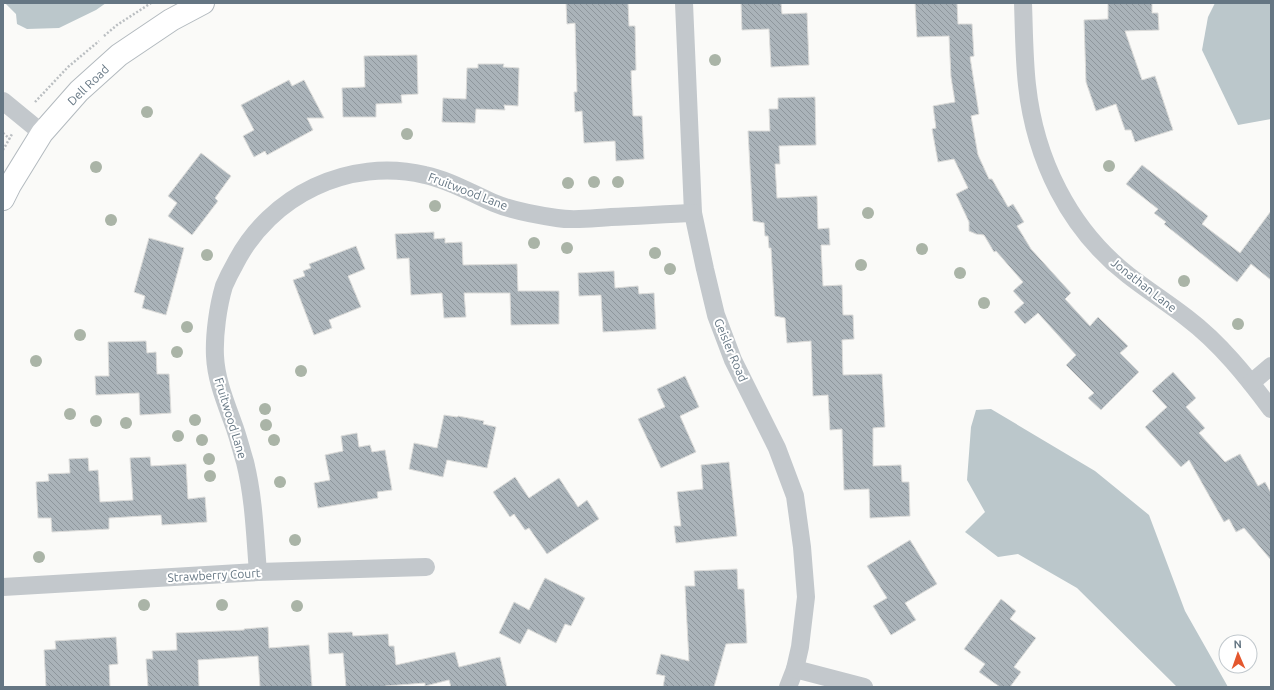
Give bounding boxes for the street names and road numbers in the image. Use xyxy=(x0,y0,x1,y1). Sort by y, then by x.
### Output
street label: Dell Road xyxy=(65,62,111,108)
street label: Fruitwood Lane xyxy=(426,170,510,212)
street label: Jonathan Lane xyxy=(1109,256,1179,314)
street label: Geisler Road xyxy=(712,316,750,384)
street label: Fruitwood Lane xyxy=(212,376,250,460)
street label: Strawberry Court xyxy=(167,566,261,584)

